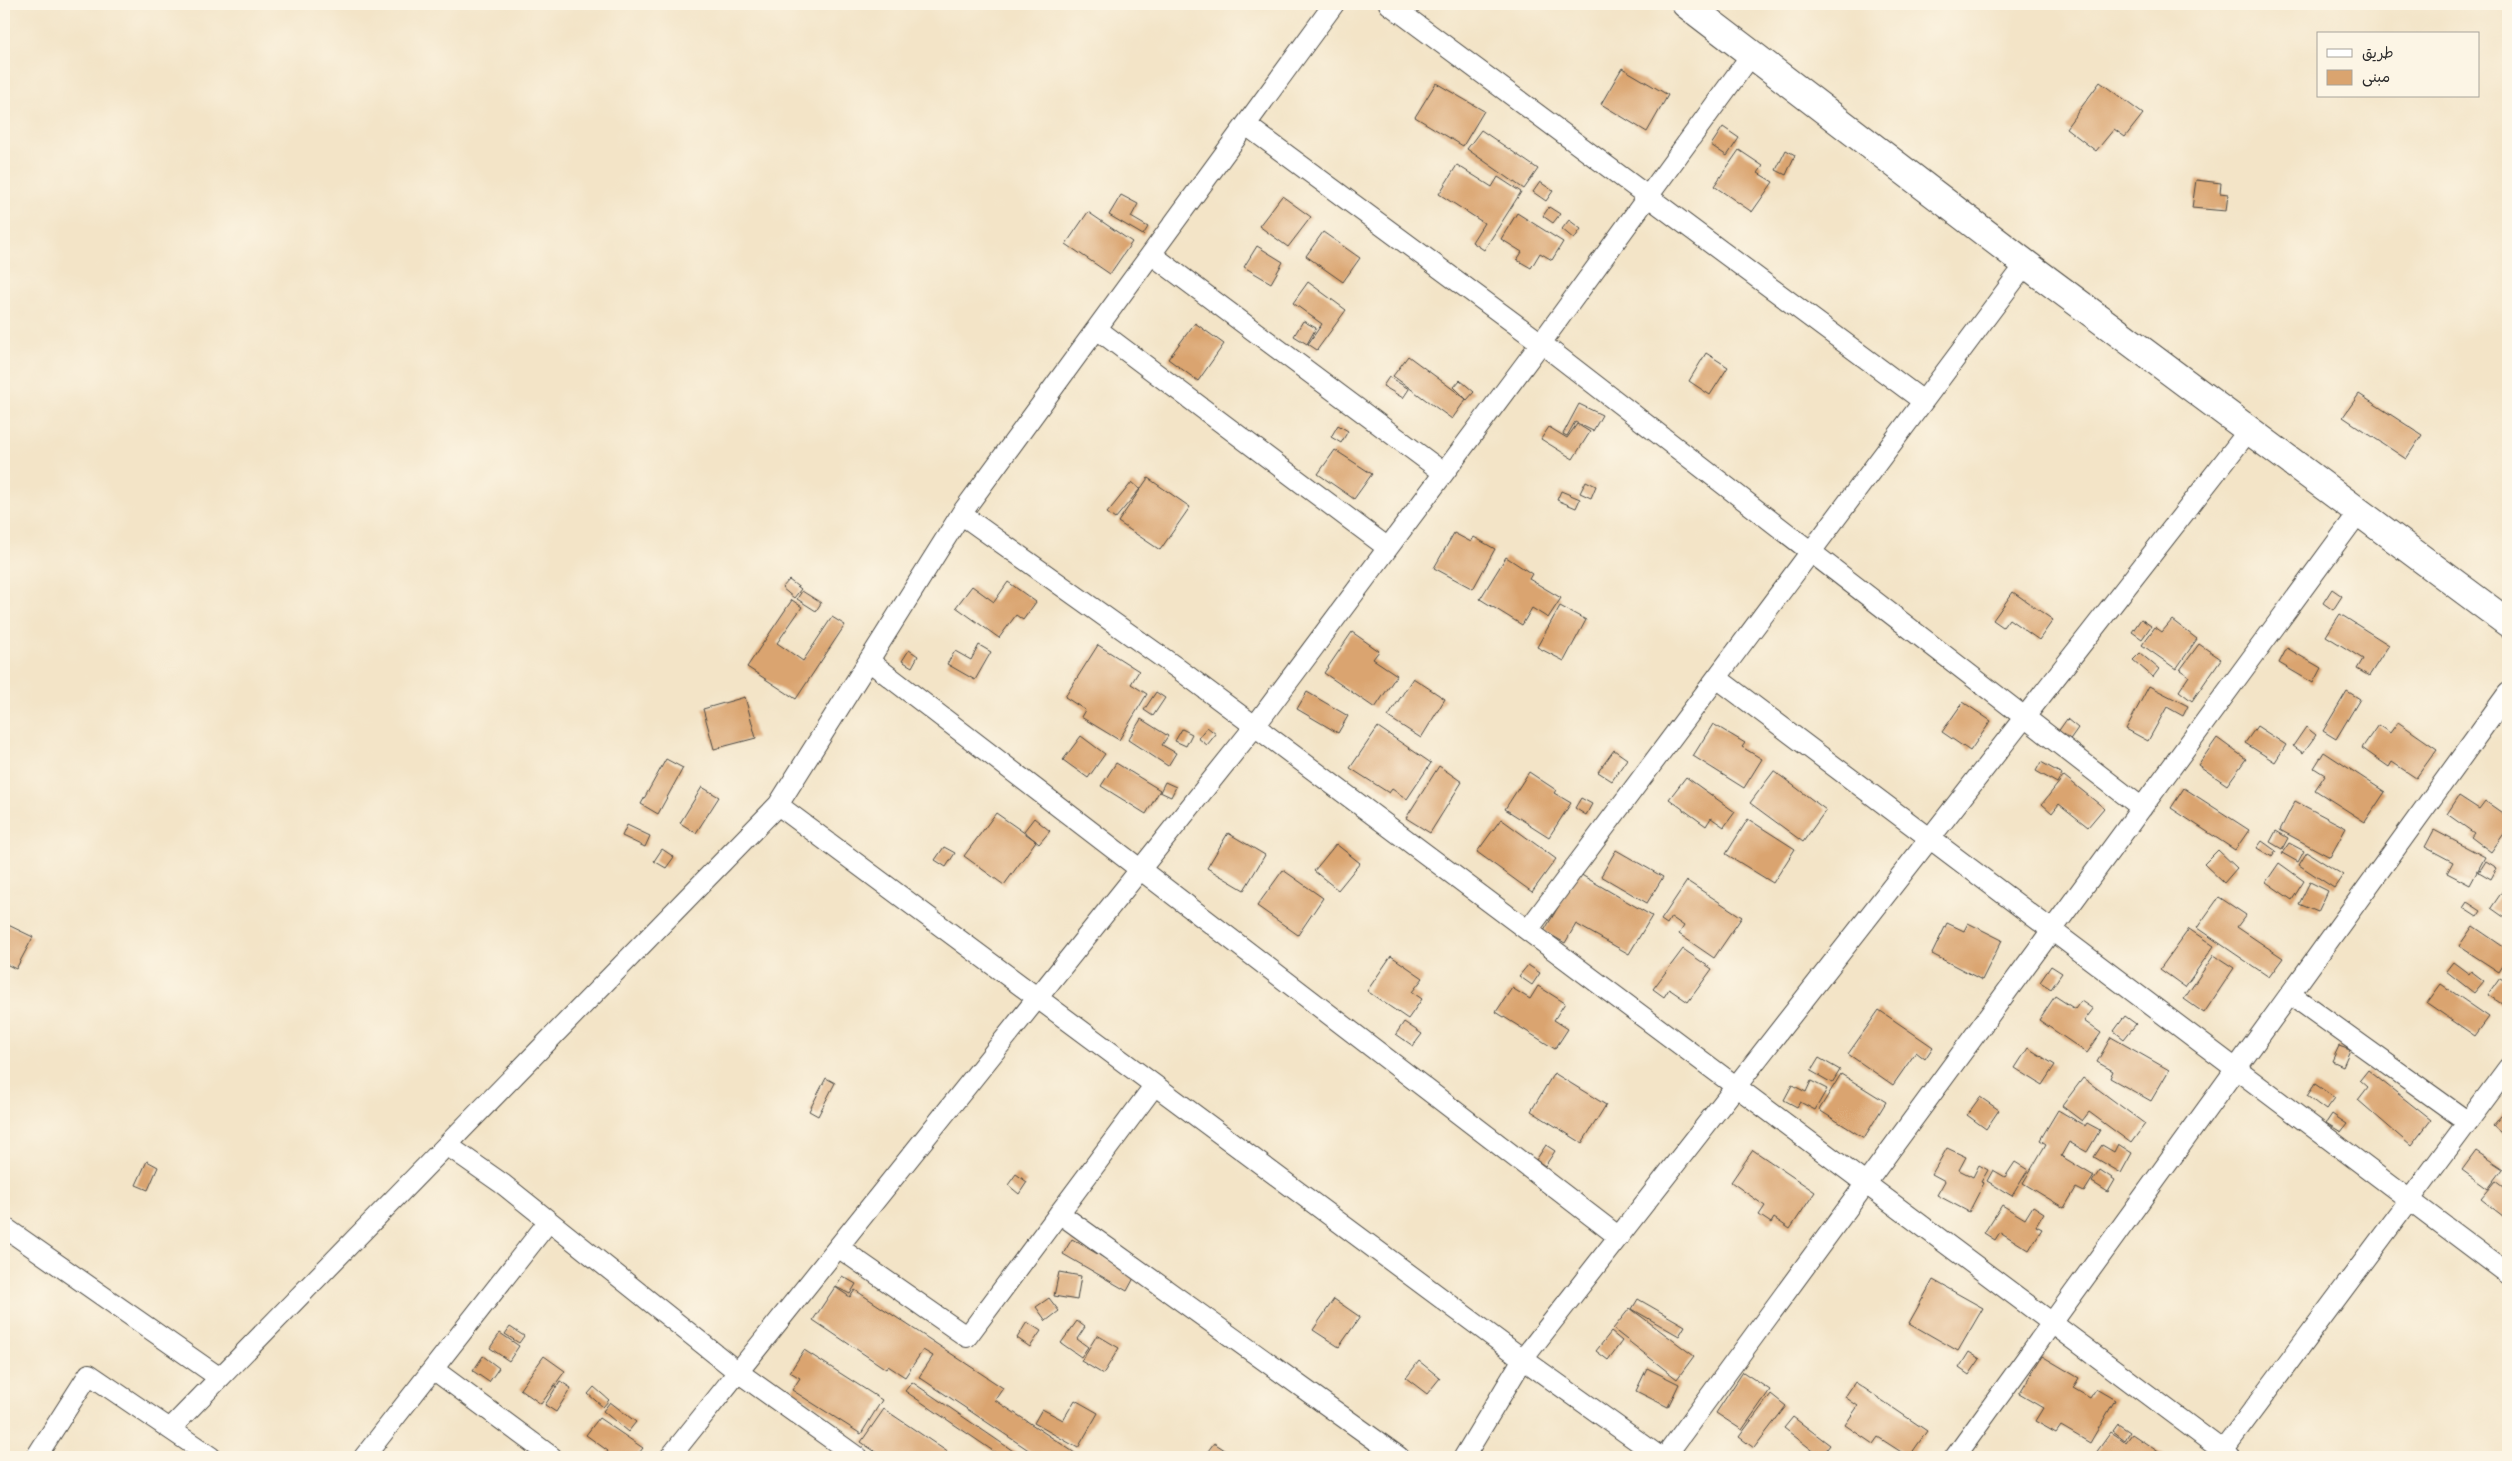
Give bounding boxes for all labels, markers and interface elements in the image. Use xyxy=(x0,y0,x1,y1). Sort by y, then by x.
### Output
legend xyxy=(2317,32,2480,98)
text: طريق xyxy=(2362,42,2394,66)
text: مبنى xyxy=(2362,66,2390,90)

